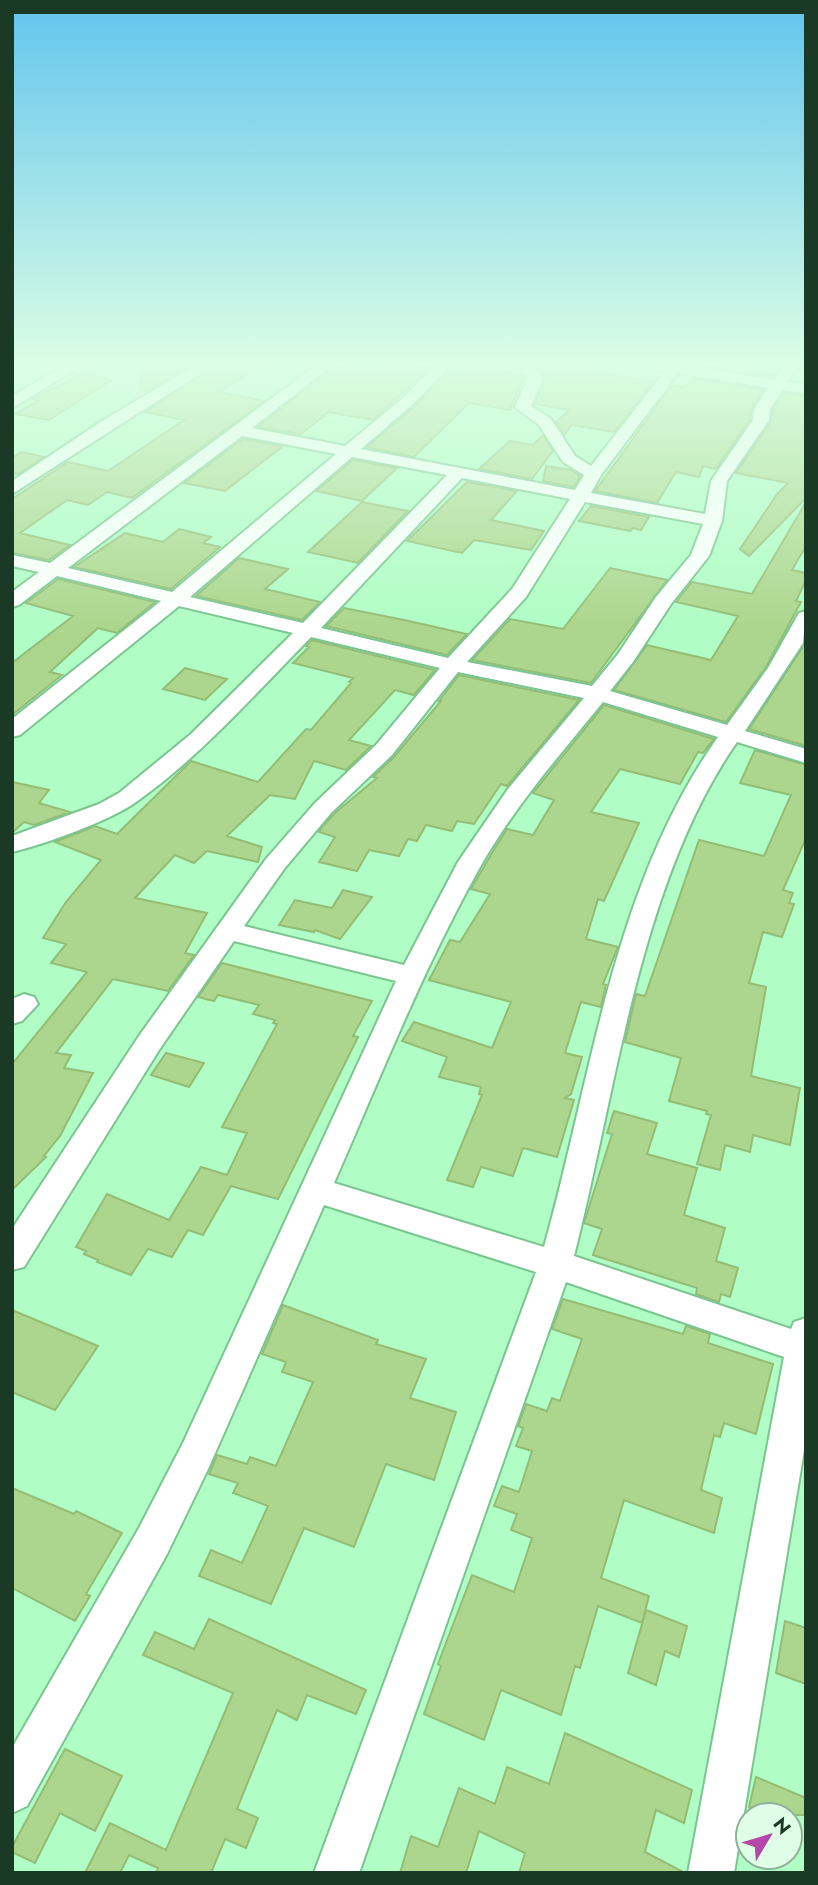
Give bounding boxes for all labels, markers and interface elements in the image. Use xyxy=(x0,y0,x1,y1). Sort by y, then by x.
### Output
north arrow xyxy=(734,1801,804,1871)
text: N xyxy=(767,1812,797,1840)

